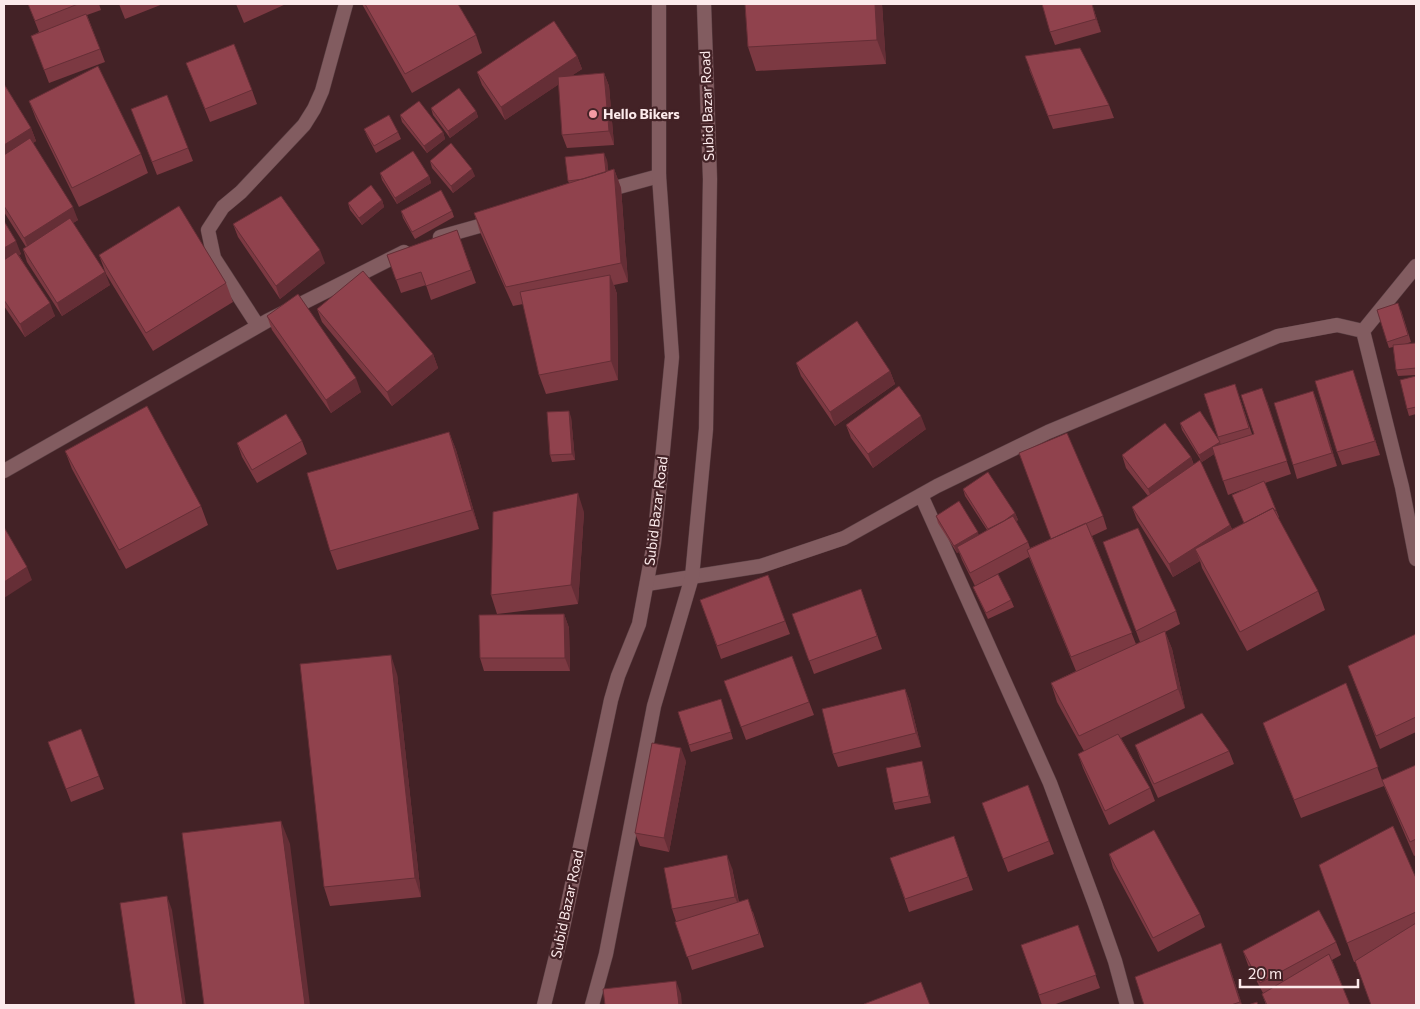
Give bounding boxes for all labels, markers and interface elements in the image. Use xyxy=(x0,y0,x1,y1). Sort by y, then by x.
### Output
street label: Subid Bazar Road xyxy=(696,51,717,161)
place label: Hello Bikers xyxy=(603,105,680,122)
marker: Hello Bikers xyxy=(587,108,599,120)
street label: Subid Bazar Road xyxy=(640,455,671,567)
street label: Subid Bazar Road xyxy=(547,848,586,960)
scale bar xyxy=(1240,956,1358,988)
text: 20 m xyxy=(1248,964,1282,982)

